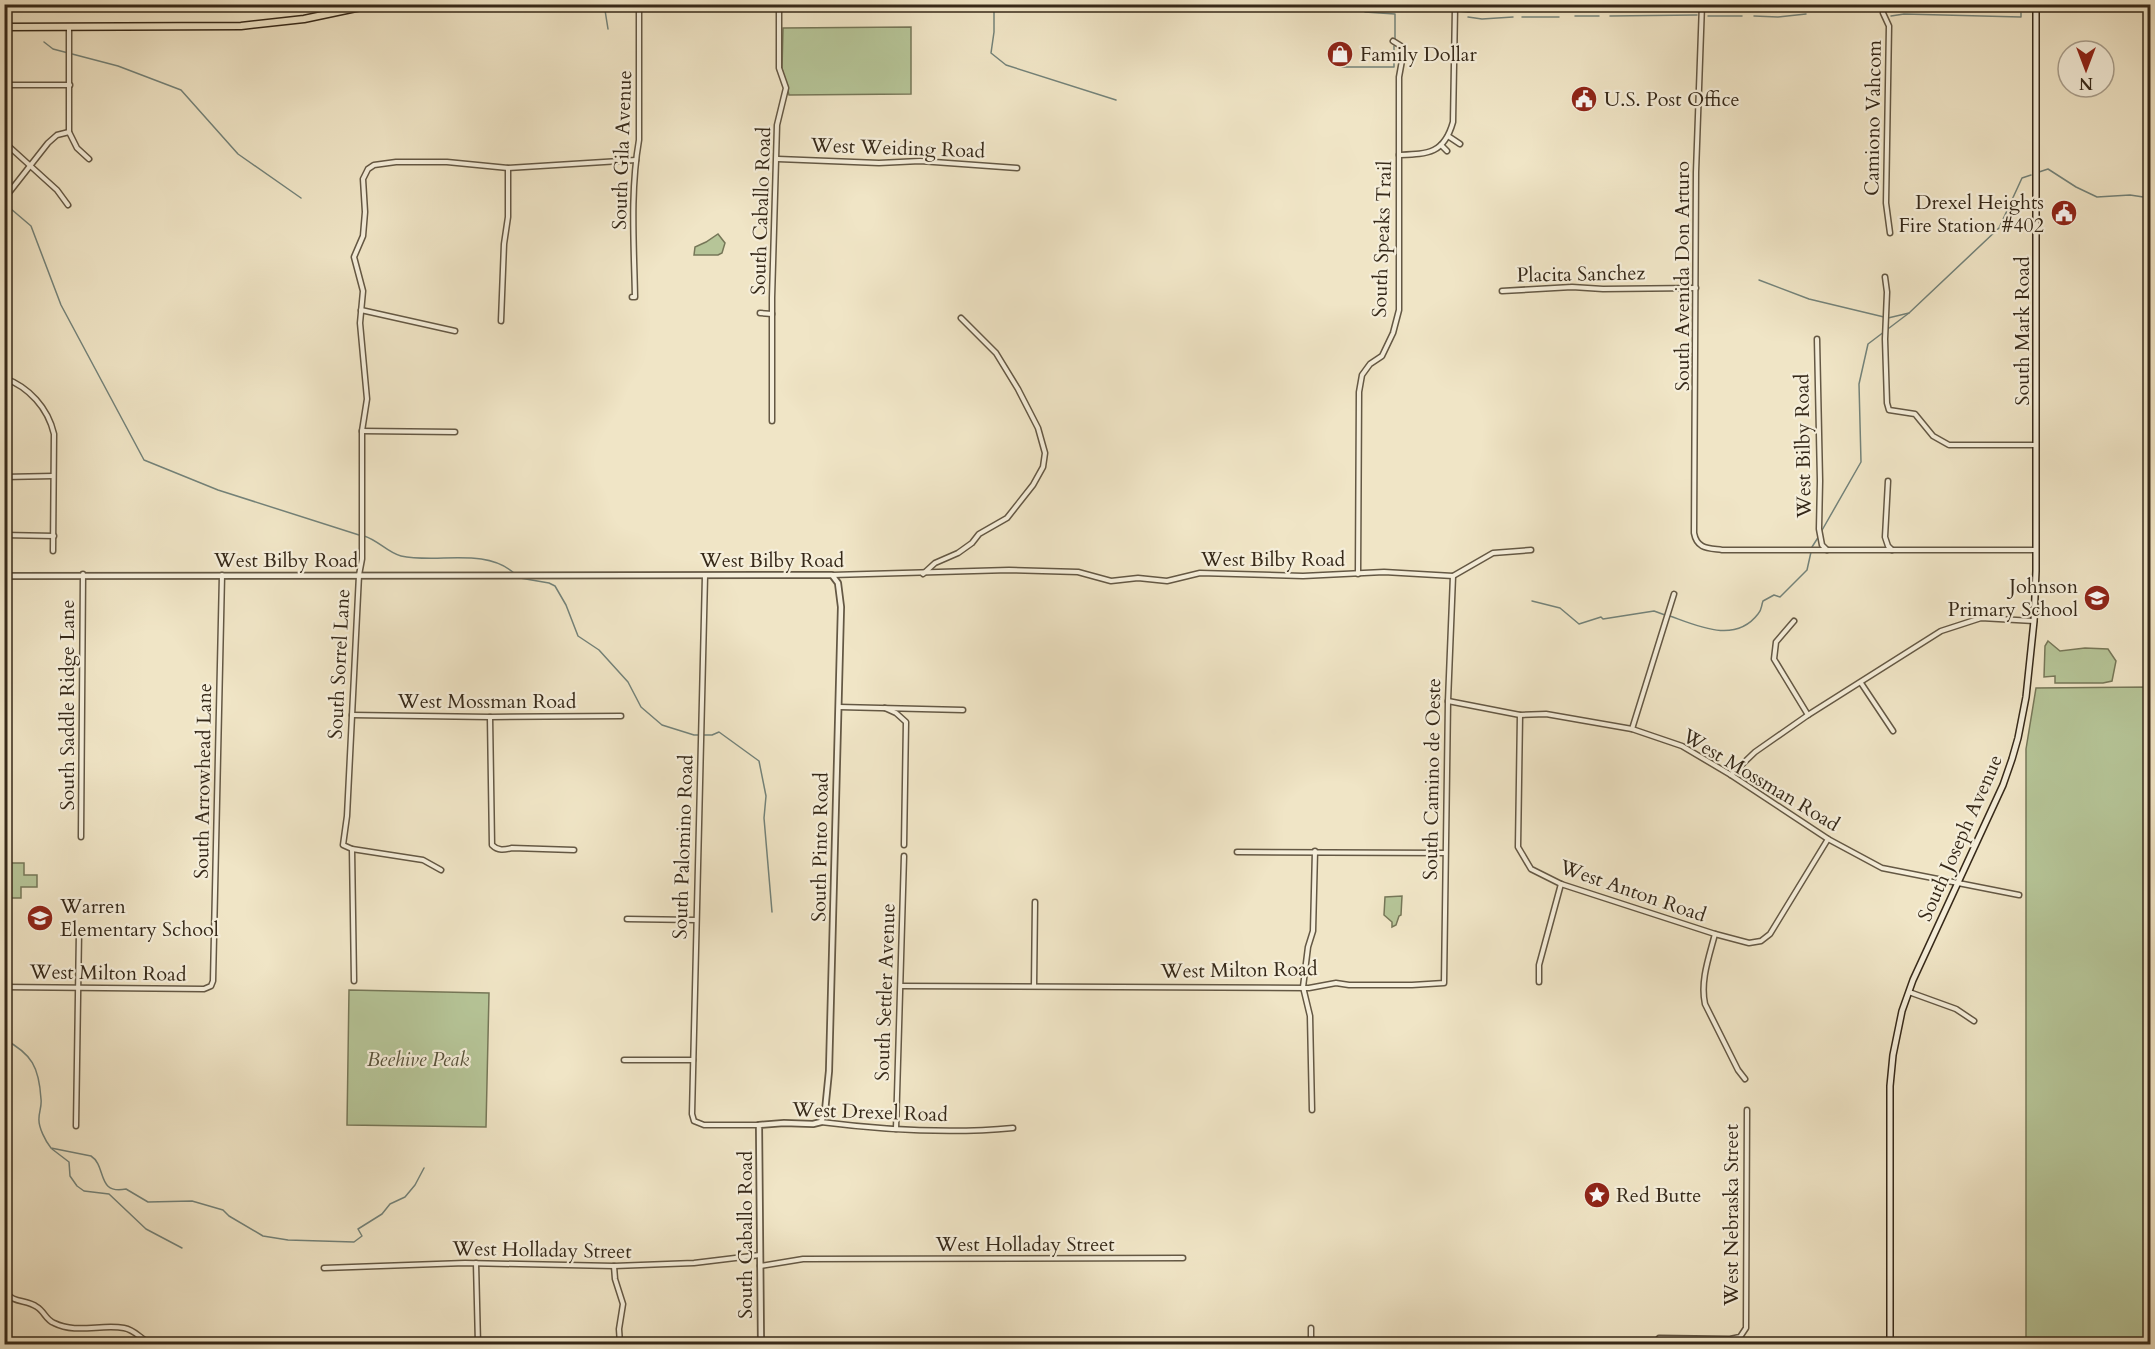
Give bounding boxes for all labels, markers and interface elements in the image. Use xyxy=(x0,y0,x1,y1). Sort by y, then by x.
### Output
shop icon: Family Dollar xyxy=(1325,39,1355,69)
north arrow xyxy=(2056,39,2116,99)
street label: Camiono Vahcom xyxy=(1858,40,1888,196)
place label: Family Dollar xyxy=(1360,41,1477,68)
street label: South Gila Avenue xyxy=(606,70,638,230)
text: N xyxy=(2079,72,2093,94)
public building icon: U.S. Post Office xyxy=(1569,84,1599,114)
place label: U.S. Post Office xyxy=(1604,86,1740,113)
street label: South Caballo Road xyxy=(745,126,777,295)
street label: West Weiding Road xyxy=(809,131,986,165)
street label: South Speaks Trail xyxy=(1366,160,1398,318)
street label: South Avenida Don Arturo xyxy=(1669,161,1696,391)
place label: Drexel Heights Fire Station #402 xyxy=(1898,189,2044,239)
public building icon: Drexel Heights Fire Station #402 xyxy=(2049,198,2079,228)
street label: South Mark Road xyxy=(2009,256,2036,406)
street label: Placita Sanchez xyxy=(1516,259,1646,289)
street label: West Bilby Road xyxy=(1788,373,1818,519)
street label: West Bilby Road xyxy=(1200,546,1346,573)
street label: West Bilby Road xyxy=(213,547,359,574)
street label: West Bilby Road xyxy=(699,547,845,574)
place label: Johnson Primary School xyxy=(1948,573,2079,623)
school or university icon: Johnson Primary School xyxy=(2082,583,2112,613)
street label: South Sorrel Lane xyxy=(322,588,356,740)
street label: South Saddle Ridge Lane xyxy=(54,600,81,810)
street label: South Camino de Oeste xyxy=(1417,678,1447,880)
street label: South Arrowhead Lane xyxy=(188,683,218,879)
street label: West Mossman Road xyxy=(397,688,577,715)
street label: West Mossman Road xyxy=(1677,722,1845,838)
street label: South Joseph Avenue xyxy=(1911,750,2009,926)
street label: South Palomino Road xyxy=(666,754,700,940)
street label: South Pinto Road xyxy=(805,772,835,922)
street label: West Anton Road xyxy=(1555,853,1710,929)
place label: Warren Elementary School xyxy=(59,893,219,943)
school or university icon: Warren Elementary School xyxy=(25,903,55,933)
street label: South Settler Avenue xyxy=(868,903,902,1081)
street label: West Milton Road xyxy=(1159,955,1318,985)
street label: West Milton Road xyxy=(28,958,187,988)
park label: Beehive Peak xyxy=(367,1046,469,1073)
street label: West Drexel Road xyxy=(791,1096,949,1128)
street label: West Nebraska Street xyxy=(1718,1123,1745,1307)
street label: South Caballo Road xyxy=(732,1151,759,1319)
place icon: Red Butte xyxy=(1582,1180,1612,1210)
place label: Red Butte xyxy=(1616,1182,1701,1209)
street label: West Holladay Street xyxy=(934,1231,1115,1258)
street label: West Holladay Street xyxy=(451,1235,633,1265)

